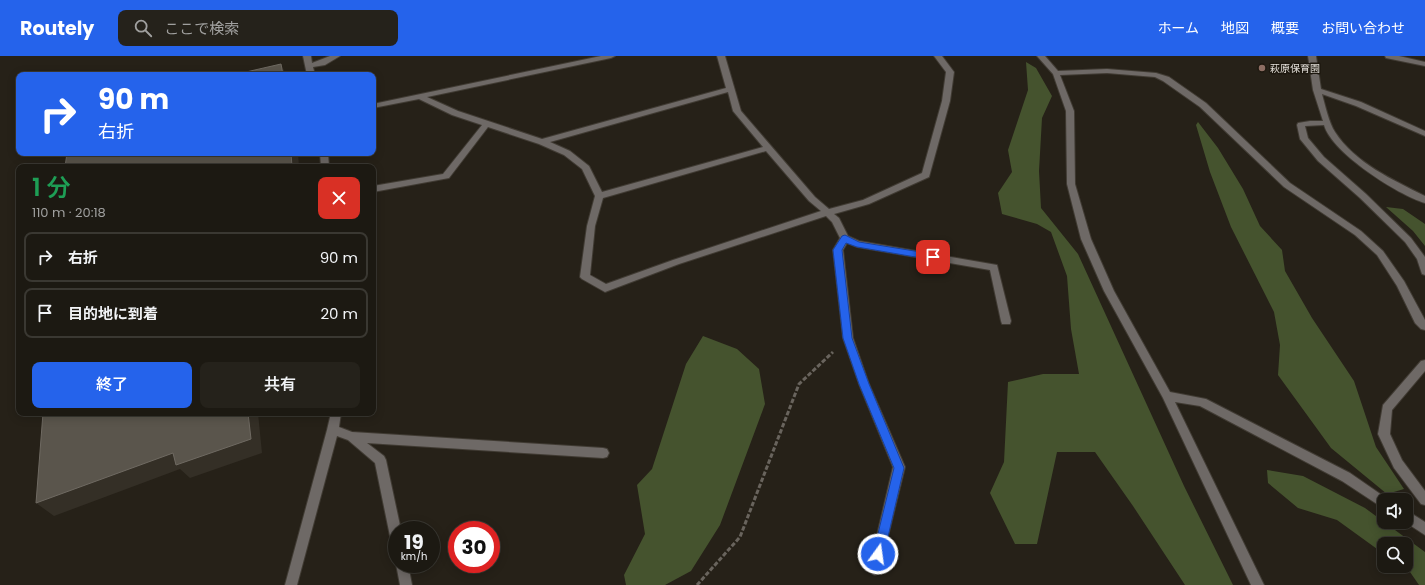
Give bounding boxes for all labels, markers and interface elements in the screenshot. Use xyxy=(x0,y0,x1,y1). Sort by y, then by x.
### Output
search box xyxy=(118,10,398,46)
text: Routely xyxy=(20,15,94,42)
icon: search xyxy=(132,17,154,39)
text: ここで検索 xyxy=(164,18,239,39)
text: ホーム xyxy=(1157,18,1199,38)
text: 地図 xyxy=(1221,18,1249,38)
text: 概要 xyxy=(1271,18,1299,38)
text: お問い合わせ xyxy=(1321,18,1405,38)
place label: 萩原保育園 xyxy=(1270,61,1320,76)
marker: 萩原保育園 xyxy=(1257,63,1267,73)
text: 90 m xyxy=(98,80,169,119)
icon: right xyxy=(32,88,84,140)
text: 右折 xyxy=(98,119,134,144)
text: 1 分 xyxy=(32,171,70,204)
button: close xyxy=(318,177,360,219)
text: 110 m · 20:18 xyxy=(32,203,106,222)
pin xyxy=(916,240,950,274)
icon: right xyxy=(34,246,56,268)
icon: arrive xyxy=(922,246,944,268)
text: 右折 xyxy=(68,247,98,268)
text: 90 m xyxy=(320,247,358,268)
icon: arrive xyxy=(34,302,56,324)
text: 目的地に到着 xyxy=(68,303,158,324)
text: 20 m xyxy=(320,303,358,324)
button: 終了 xyxy=(32,362,192,408)
button: 共有 xyxy=(200,362,360,408)
map controls xyxy=(1377,493,1413,573)
button: sound xyxy=(1377,493,1413,529)
speed limit sign: 30 xyxy=(448,521,500,573)
text: 19 xyxy=(404,528,424,556)
position arrow xyxy=(857,533,899,575)
button: search xyxy=(1377,537,1413,573)
text: km/h xyxy=(401,549,427,564)

